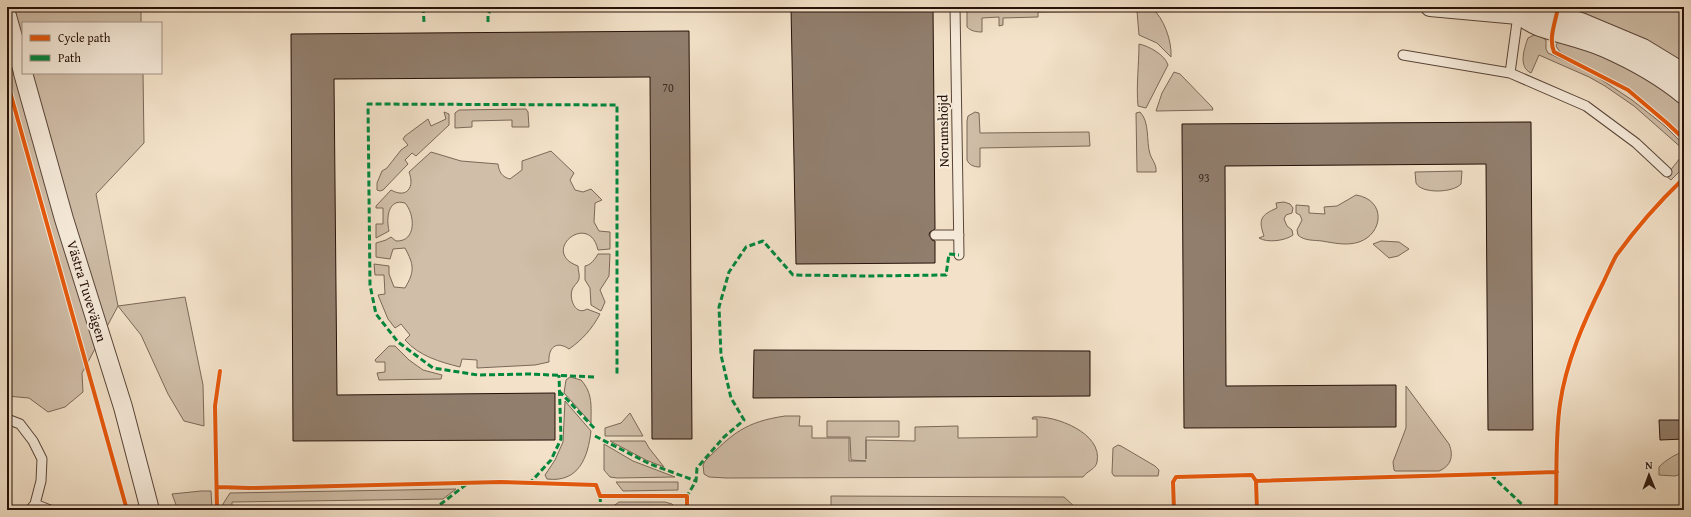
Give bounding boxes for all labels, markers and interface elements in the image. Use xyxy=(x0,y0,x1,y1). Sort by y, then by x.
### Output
legend xyxy=(22,22,162,74)
text: Cycle path xyxy=(58,29,111,46)
text: Path xyxy=(58,49,81,66)
house number: 70 xyxy=(662,79,674,96)
street label: Norumshöjd xyxy=(932,94,954,168)
house number: 93 xyxy=(1198,169,1210,186)
street label: Västra Tuvevägen xyxy=(62,238,112,344)
north arrow xyxy=(1629,455,1669,495)
text: N xyxy=(1645,457,1653,473)

